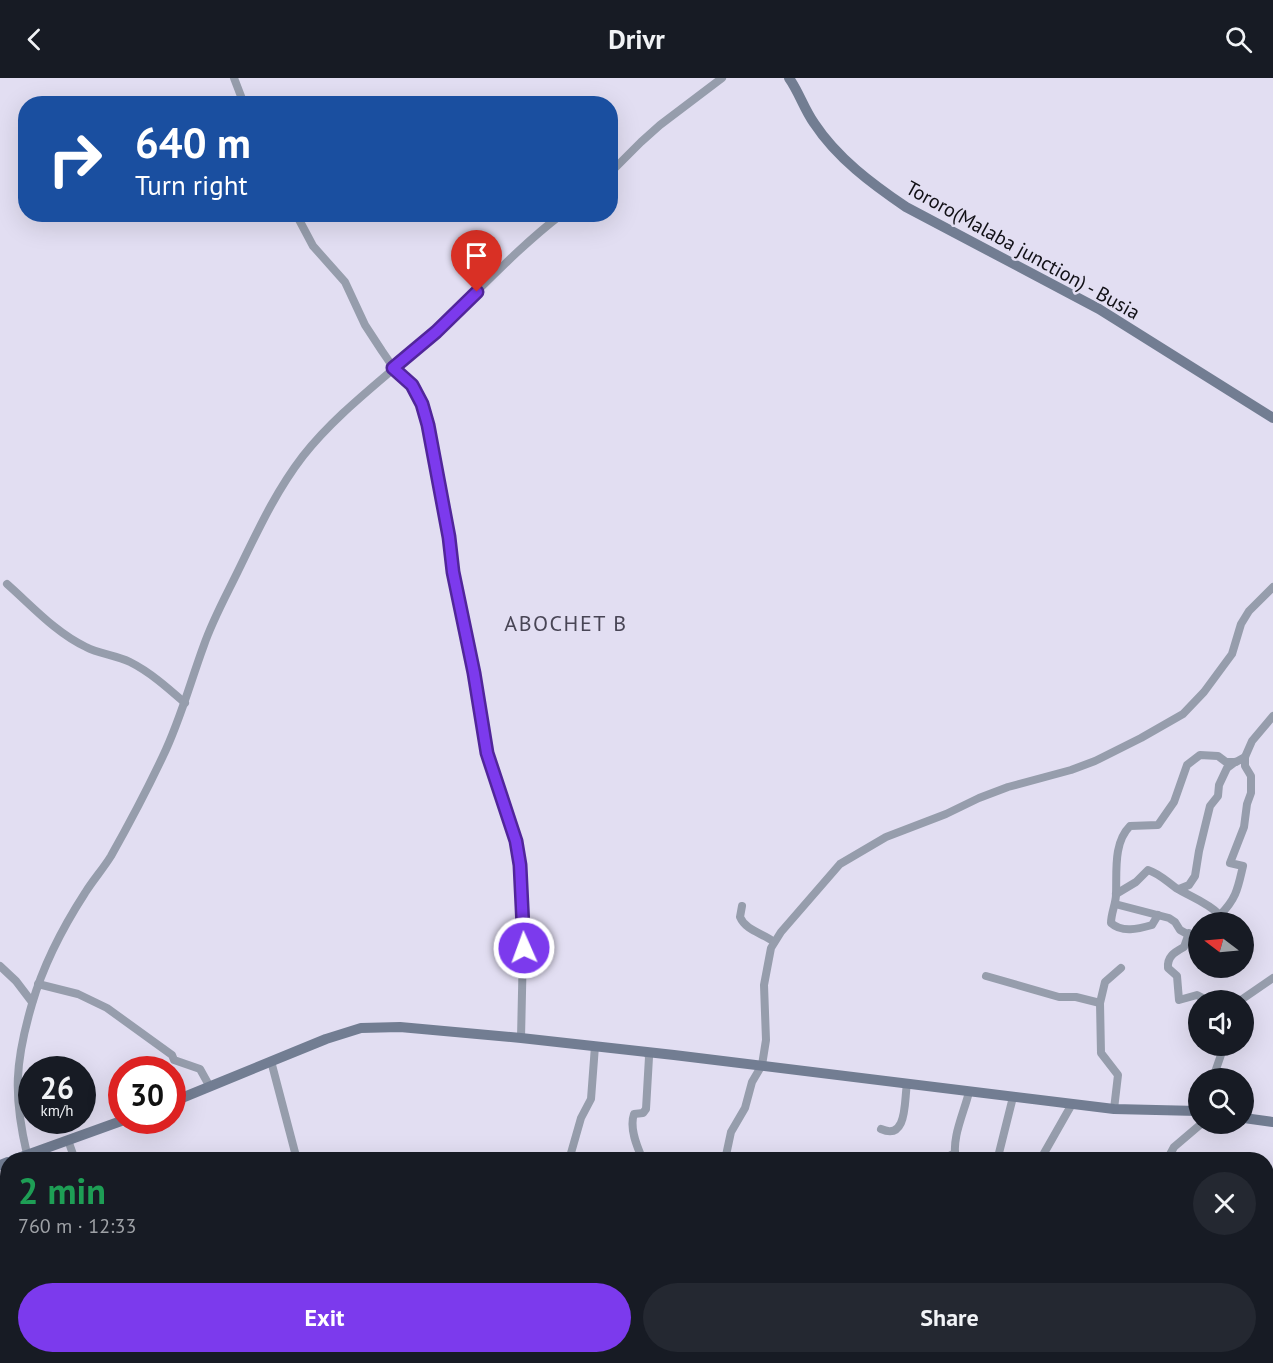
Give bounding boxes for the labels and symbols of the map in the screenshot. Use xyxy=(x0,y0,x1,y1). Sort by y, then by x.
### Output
street label: Tororo(Malaba junction) - Busia xyxy=(901,175,1145,325)
pin xyxy=(451,230,502,292)
district label: ABOCHET B xyxy=(504,609,628,637)
north arrow xyxy=(1188,912,1254,978)
position arrow xyxy=(492,916,556,980)
speed limit sign: 30 xyxy=(108,1056,186,1134)

